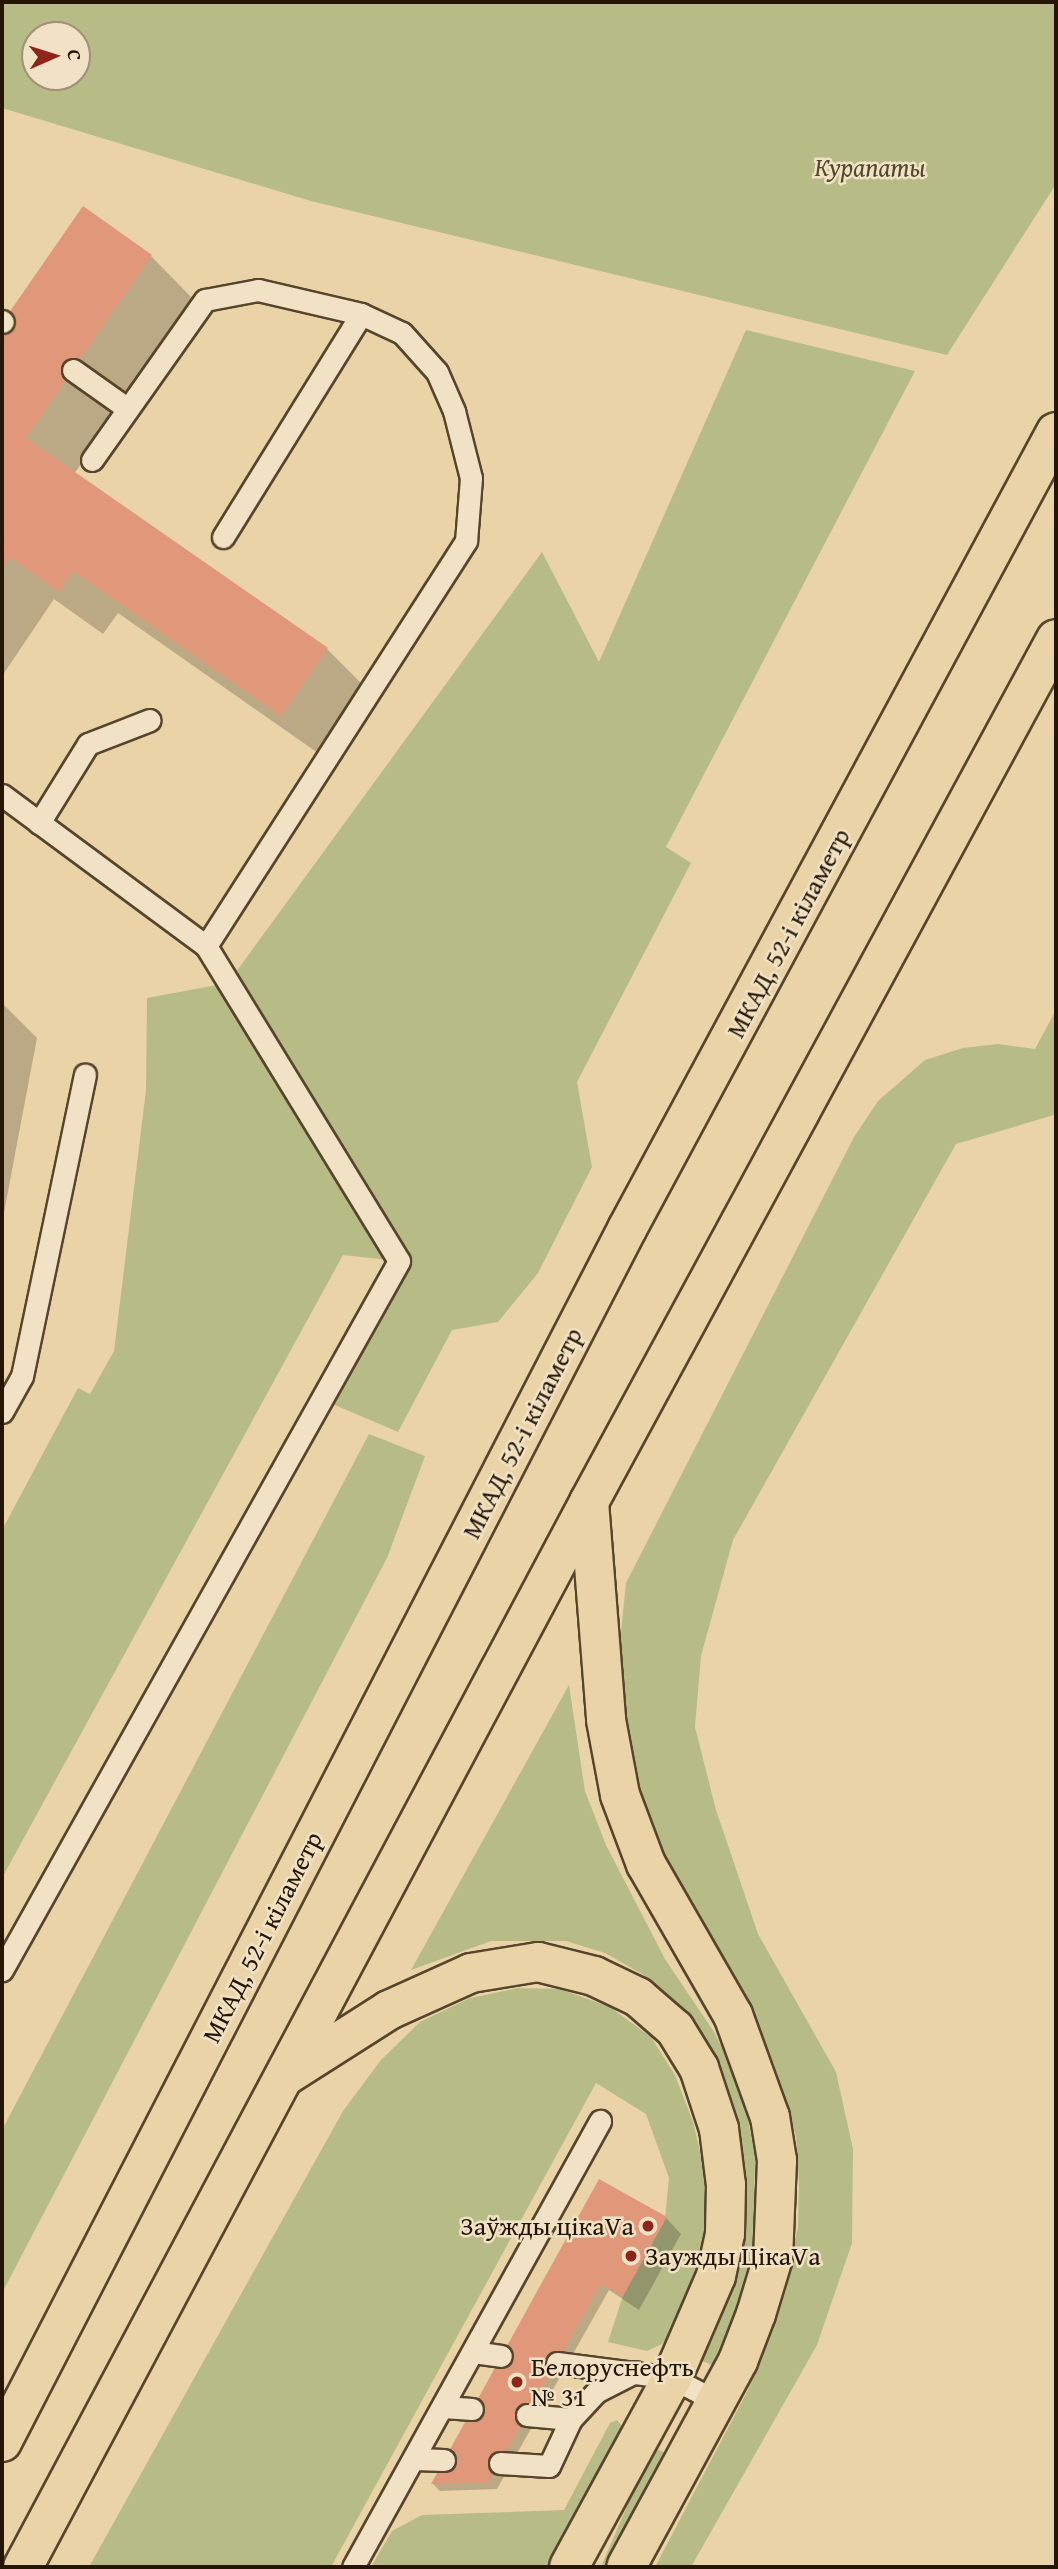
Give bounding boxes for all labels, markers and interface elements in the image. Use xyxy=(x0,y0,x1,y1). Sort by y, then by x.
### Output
north arrow xyxy=(21,21,91,91)
text: С xyxy=(61,49,89,61)
park label: Курапаты xyxy=(814,151,926,183)
street label: МКАД, 52-і кіламетр xyxy=(720,823,856,1043)
street label: МКАД, 52-і кіламетр xyxy=(455,1322,589,1544)
street label: МКАД, 52-і кіламетр xyxy=(195,1826,329,2048)
place label: Заўжды цікаVа xyxy=(460,2210,634,2242)
marker: Заўжды цікаVа xyxy=(640,2218,656,2234)
place label: Заужды ЦікаVа xyxy=(645,2240,821,2272)
marker: Заужды ЦікаVа xyxy=(623,2248,639,2264)
place label: Белоруснефть № 31 xyxy=(531,2351,694,2412)
marker: Белоруснефть № 31 xyxy=(509,2374,525,2390)

